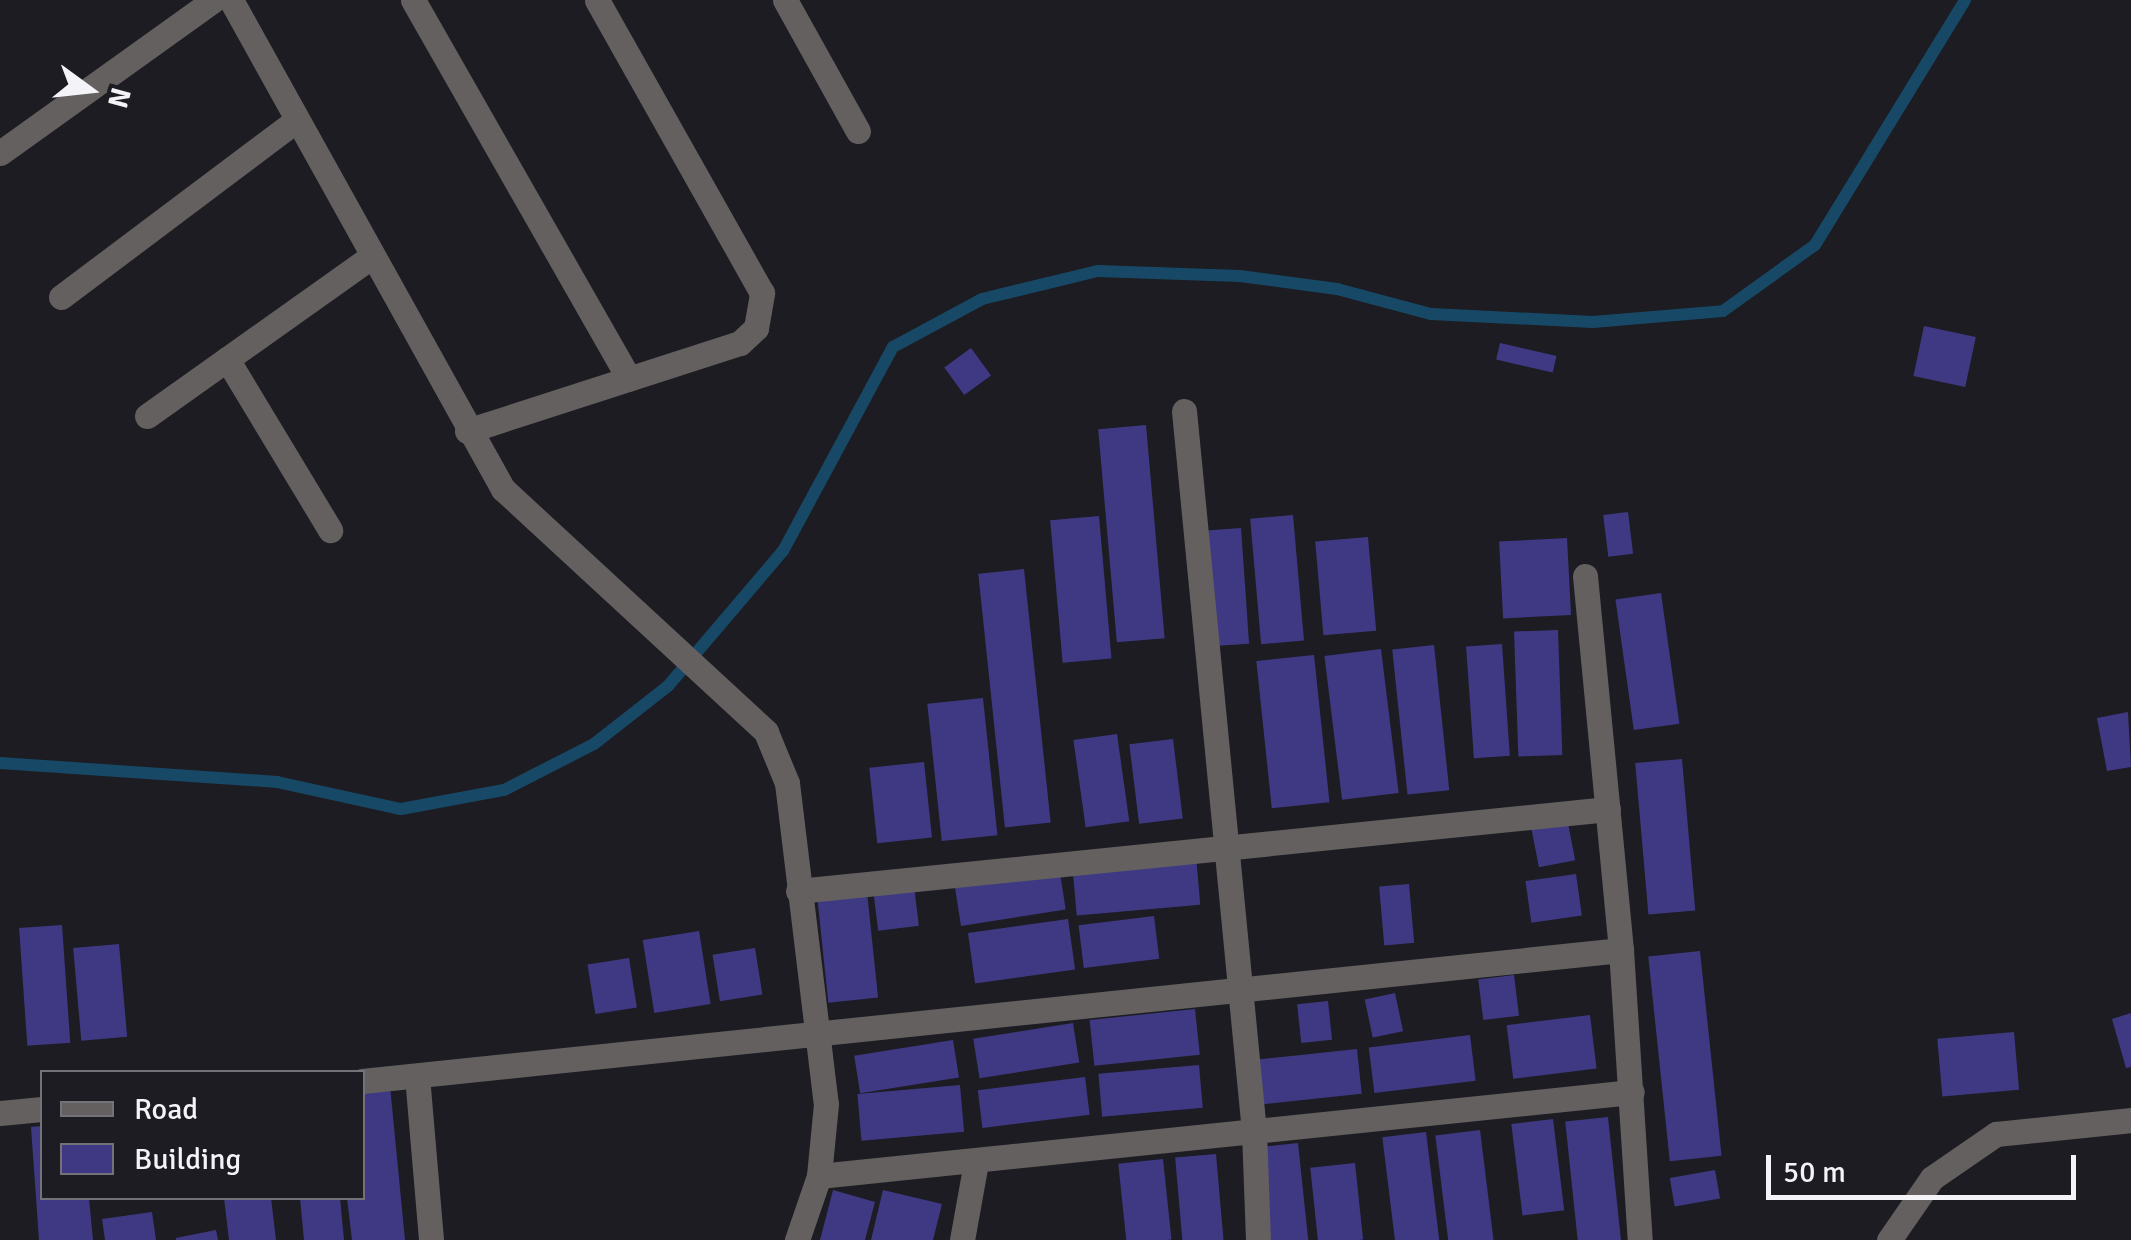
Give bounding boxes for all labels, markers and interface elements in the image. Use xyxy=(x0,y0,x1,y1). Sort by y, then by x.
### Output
north arrow xyxy=(40,40,140,140)
text: N xyxy=(100,84,138,112)
legend xyxy=(40,1070,365,1200)
text: Road xyxy=(134,1091,198,1128)
scale bar xyxy=(1771,1135,2081,1197)
text: Building xyxy=(134,1141,241,1178)
text: 50 m xyxy=(1783,1154,1846,1191)

